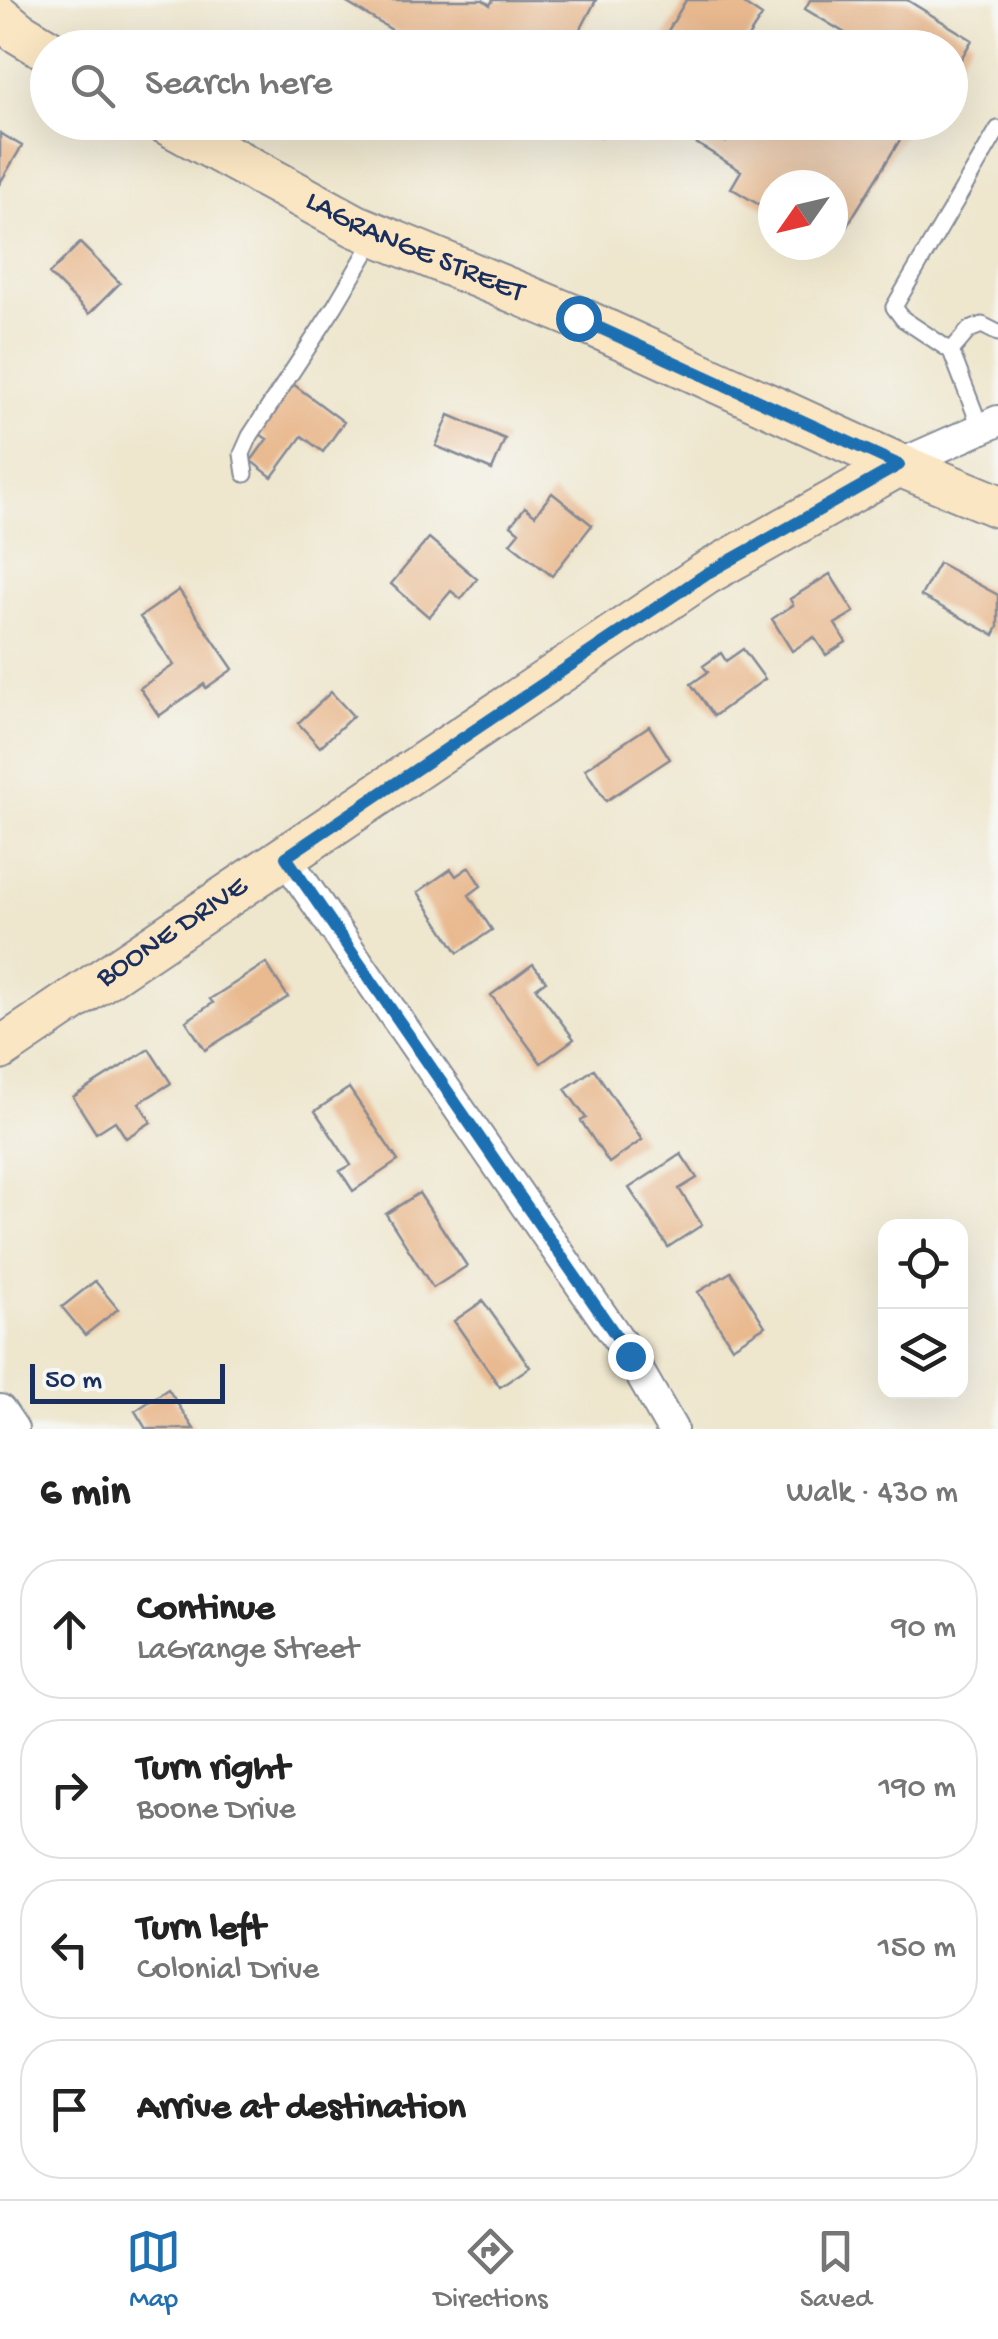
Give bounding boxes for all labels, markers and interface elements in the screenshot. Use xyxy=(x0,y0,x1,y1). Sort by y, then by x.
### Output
search box xyxy=(30,30,968,140)
icon: search xyxy=(65,58,120,113)
text: Search here xyxy=(145,63,332,107)
north arrow xyxy=(758,170,848,260)
street label: LAGRANGE STREET xyxy=(299,184,531,312)
route start xyxy=(556,296,602,342)
street label: BOONE DRIVE xyxy=(89,869,256,997)
map controls xyxy=(878,1219,968,1399)
button: locate xyxy=(878,1219,968,1309)
button: layers xyxy=(878,1309,968,1399)
route end xyxy=(608,1334,654,1380)
scale bar xyxy=(30,1359,225,1404)
text: 50 m xyxy=(45,1365,102,1398)
text: 6 min xyxy=(40,1470,130,1519)
text: Walk · 430 m xyxy=(786,1475,958,1513)
text: Continue xyxy=(137,1588,275,1632)
icon: ahead xyxy=(42,1602,97,1657)
text: 90 m xyxy=(892,1610,956,1648)
text: LaGrange Street xyxy=(137,1632,359,1670)
text: Turn right xyxy=(137,1748,289,1792)
icon: right xyxy=(42,1762,97,1817)
text: 190 m xyxy=(879,1770,956,1808)
text: Boone Drive xyxy=(137,1792,296,1830)
text: Turn left xyxy=(137,1908,265,1952)
icon: left xyxy=(42,1922,97,1977)
text: 150 m xyxy=(878,1930,956,1968)
text: Colonial Drive xyxy=(137,1952,319,1990)
icon: arrive xyxy=(42,2082,97,2137)
text: Arrive at destination xyxy=(137,2087,466,2131)
tab: Map xyxy=(126,2224,181,2317)
tab: Directions xyxy=(434,2224,548,2317)
tab: Saved xyxy=(800,2224,872,2317)

